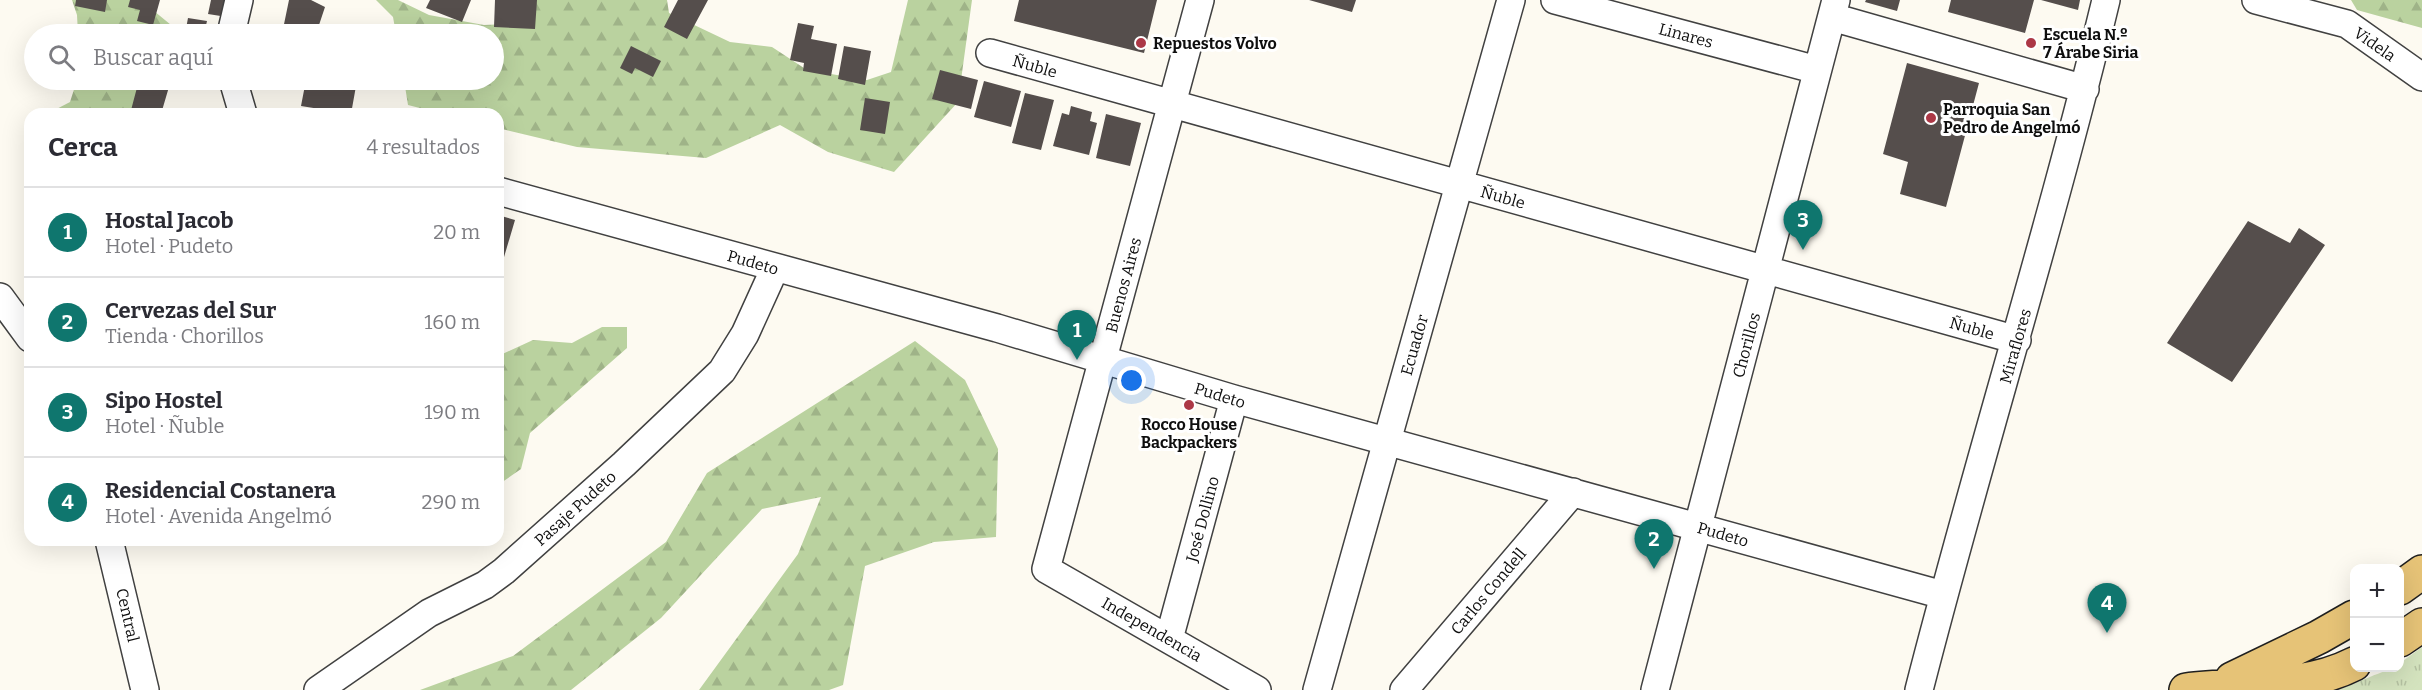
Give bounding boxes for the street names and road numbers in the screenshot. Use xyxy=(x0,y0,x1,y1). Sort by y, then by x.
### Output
street label: Linares xyxy=(1657,19,1715,52)
street label: Videla xyxy=(2350,23,2399,66)
street label: Ñuble xyxy=(1011,50,1059,82)
street label: Ñuble xyxy=(1479,181,1527,213)
street label: Buenos Aires xyxy=(1102,235,1145,335)
street label: Pudeto xyxy=(725,246,781,279)
street label: Miraflores xyxy=(1996,307,2035,386)
street label: Chorillos xyxy=(1729,310,1764,380)
street label: Ñuble xyxy=(1948,312,1996,344)
street label: Ecuador xyxy=(1397,313,1432,378)
street label: Pudeto xyxy=(1192,379,1248,412)
street label: Pasaje Pudeto xyxy=(531,467,620,550)
street label: José Dollino xyxy=(1182,474,1223,565)
street label: Pudeto xyxy=(1695,518,1751,551)
street label: Carlos Condell xyxy=(1447,544,1530,638)
street label: Central xyxy=(112,586,143,644)
street label: Independencia xyxy=(1098,593,1205,666)

